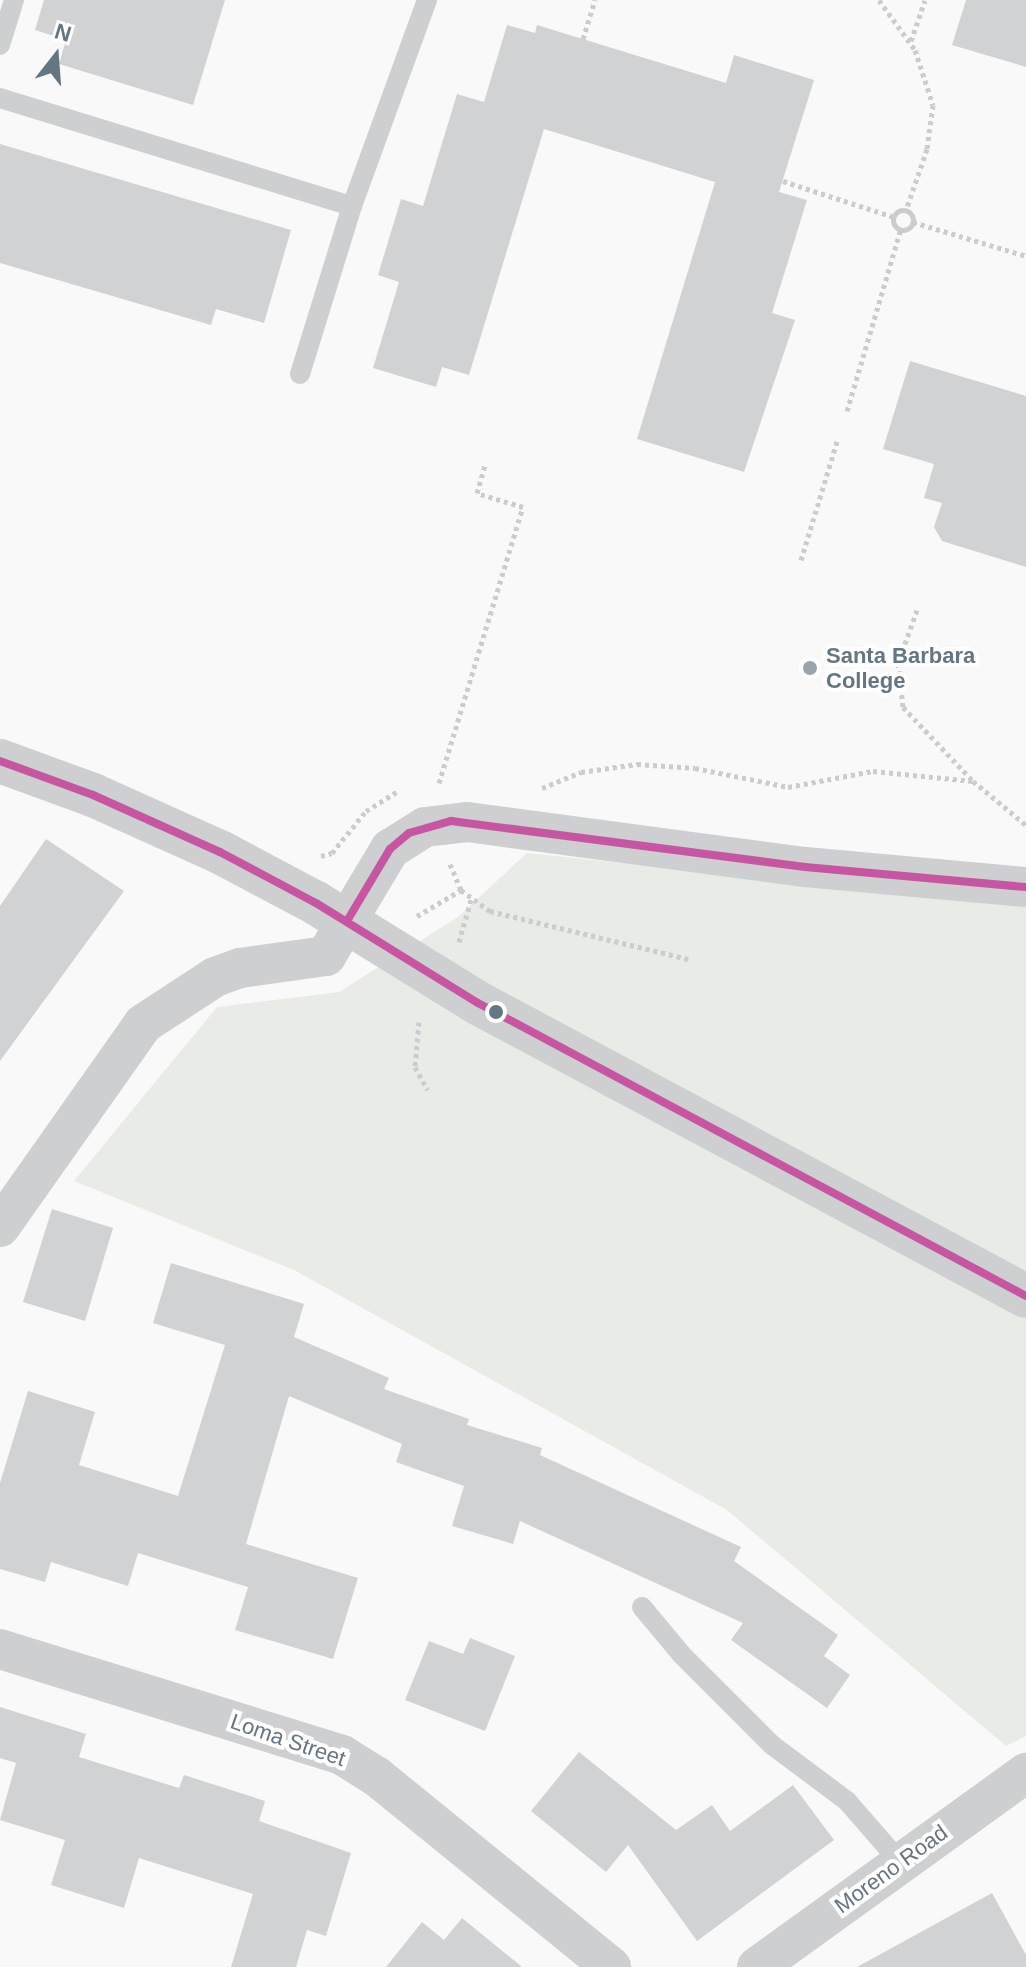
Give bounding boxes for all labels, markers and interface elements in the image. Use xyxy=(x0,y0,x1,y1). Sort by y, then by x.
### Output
north arrow xyxy=(16,16,96,96)
text: N xyxy=(52,18,74,47)
place label: Santa Barbara College xyxy=(826,642,975,694)
marker: Santa Barbara College xyxy=(801,659,819,677)
unlabelled marker xyxy=(488,1004,504,1020)
street label: Loma Street xyxy=(227,1708,349,1772)
street label: Moreno Road xyxy=(829,1819,953,1919)

